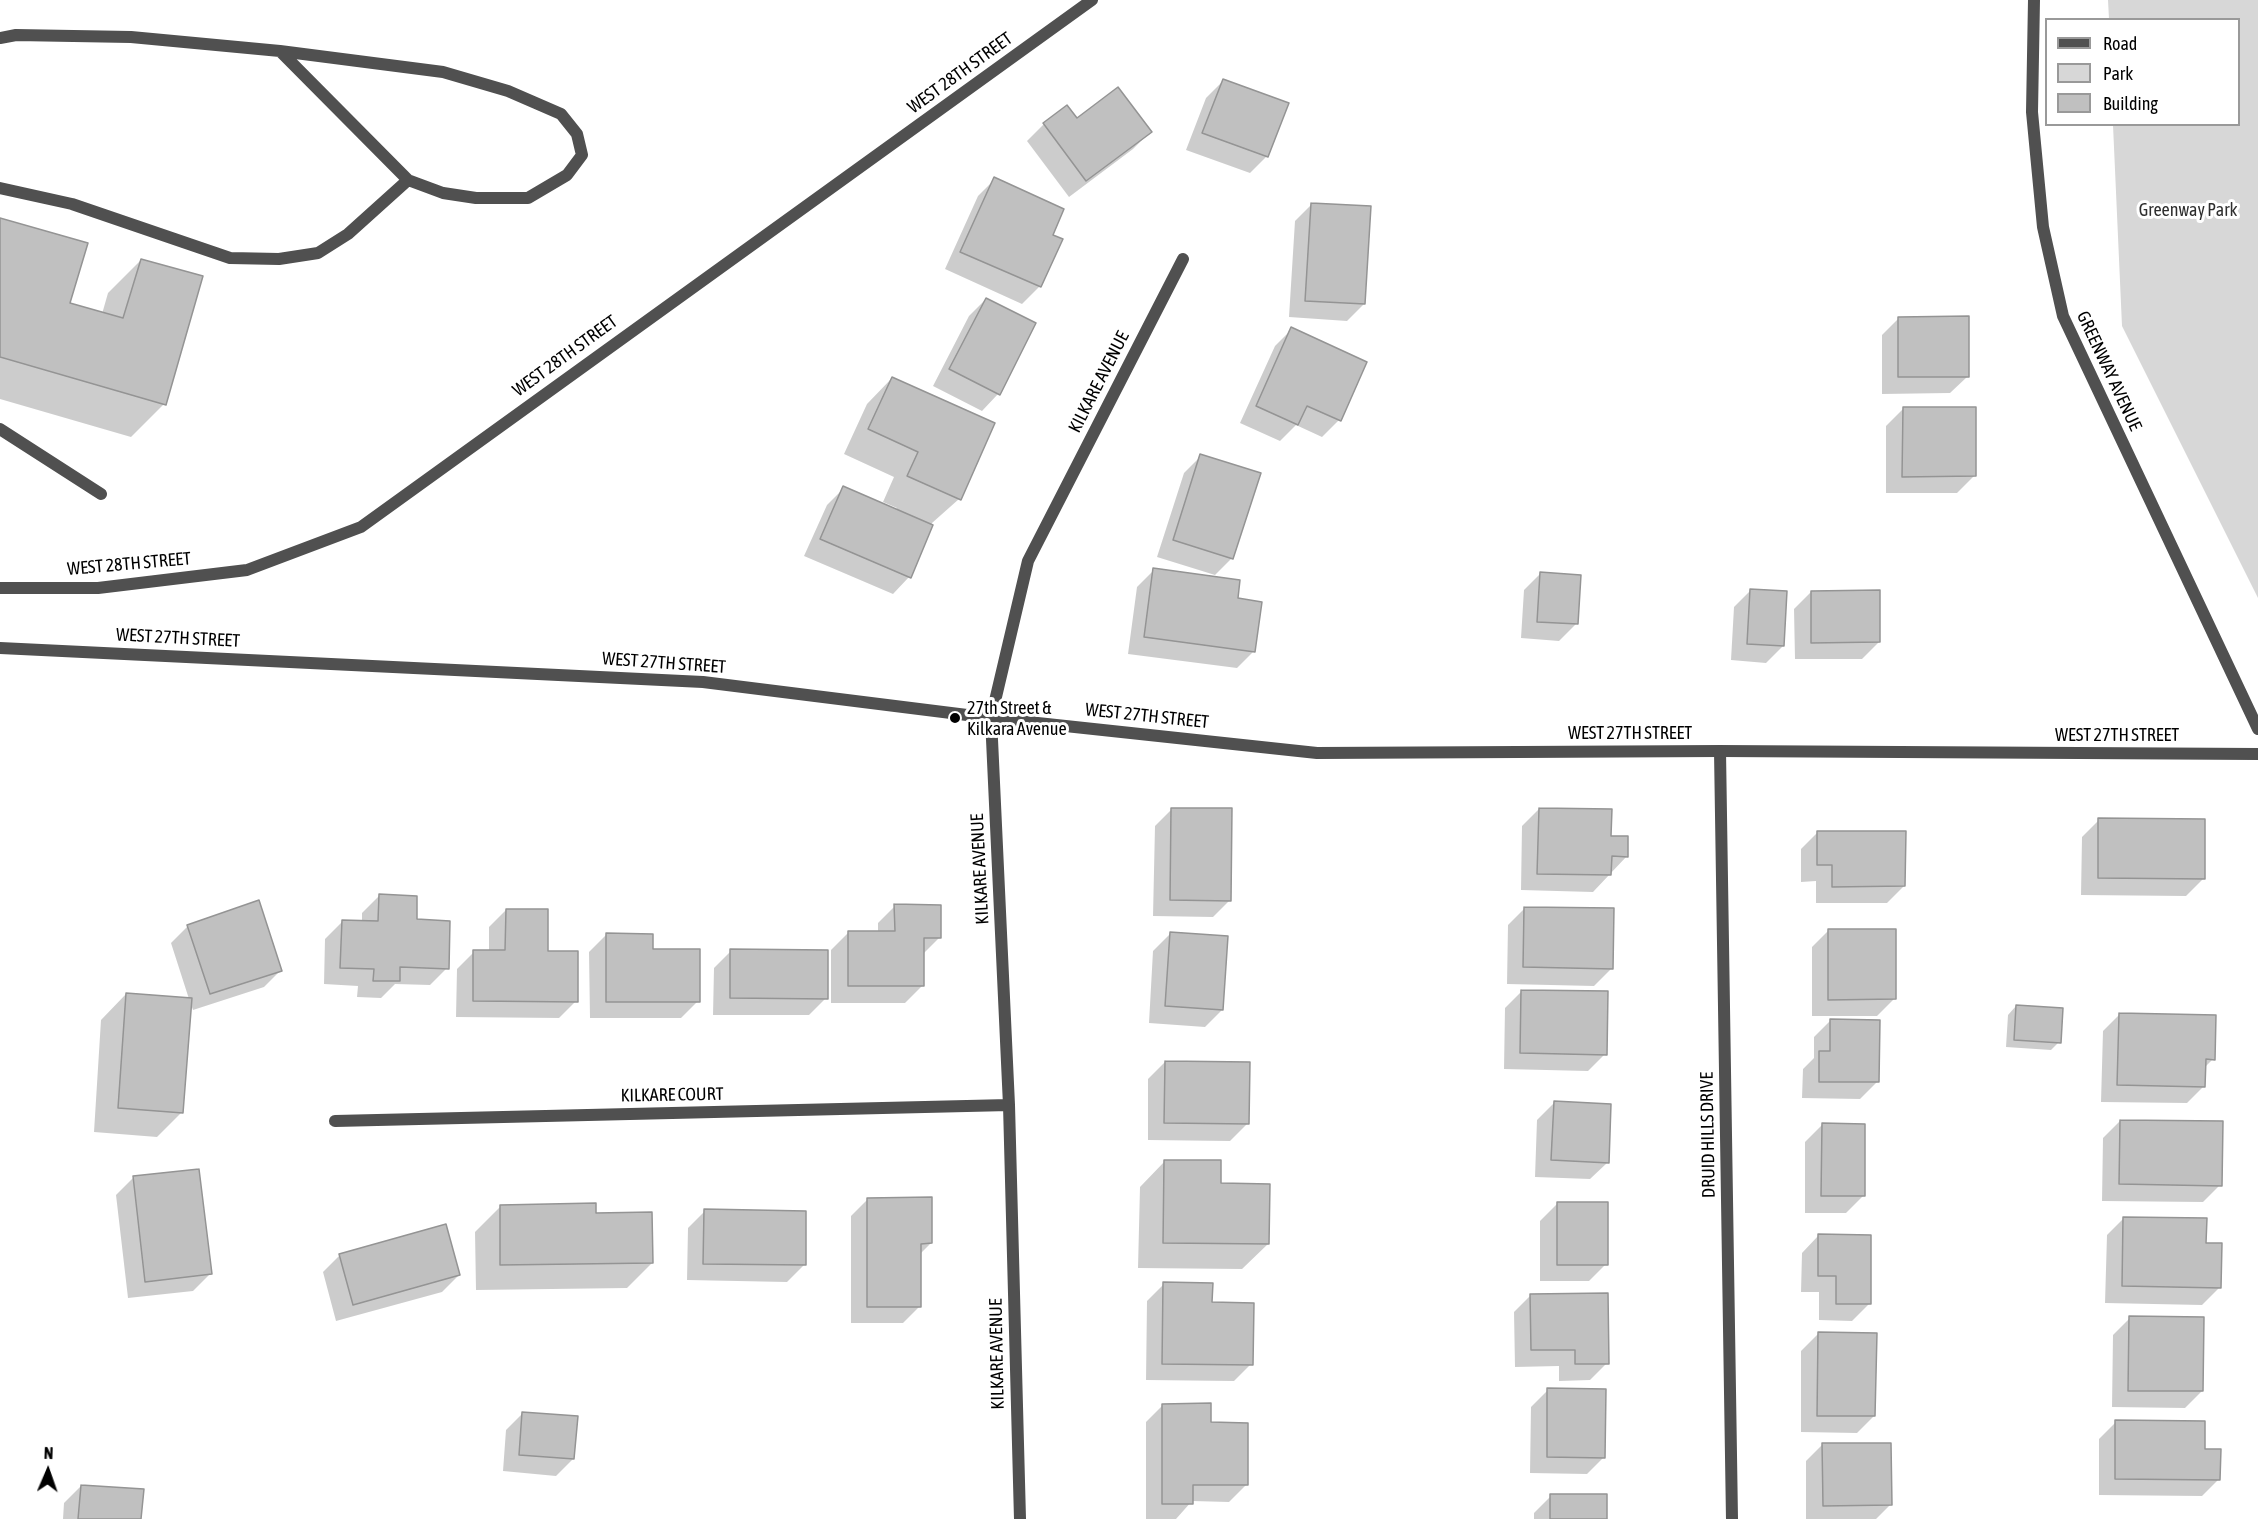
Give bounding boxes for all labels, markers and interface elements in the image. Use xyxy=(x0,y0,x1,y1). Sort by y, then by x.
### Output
legend xyxy=(2045,18,2240,126)
street label: WEST 28TH STREET xyxy=(903,28,1017,118)
text: Road xyxy=(2103,33,2137,54)
text: Park xyxy=(2103,63,2133,84)
text: Building xyxy=(2103,93,2158,114)
park label: Greenway Park xyxy=(2139,199,2237,221)
street label: GREENWAY AVENUE xyxy=(2072,308,2146,434)
street label: WEST 28TH STREET xyxy=(508,311,622,401)
street label: KILKARE AVENUE xyxy=(1064,328,1134,436)
street label: WEST 28TH STREET xyxy=(66,548,192,580)
street label: WEST 27TH STREET xyxy=(115,624,241,652)
street label: WEST 27TH STREET xyxy=(601,648,727,678)
place label: 27th Street & Kilkara Avenue xyxy=(967,697,1067,740)
street label: WEST 27TH STREET xyxy=(1084,699,1210,733)
marker: 27th Street & Kilkara Avenue xyxy=(948,711,962,725)
street label: WEST 27TH STREET xyxy=(1568,722,1692,744)
street label: WEST 27TH STREET xyxy=(2055,724,2179,746)
street label: KILKARE AVENUE xyxy=(966,813,994,925)
street label: DRUID HILLS DRIVE xyxy=(1696,1072,1720,1198)
street label: KILKARE COURT xyxy=(620,1083,724,1107)
street label: KILKARE AVENUE xyxy=(985,1298,1009,1410)
north arrow xyxy=(18,1441,78,1501)
text: N xyxy=(44,1444,54,1462)

